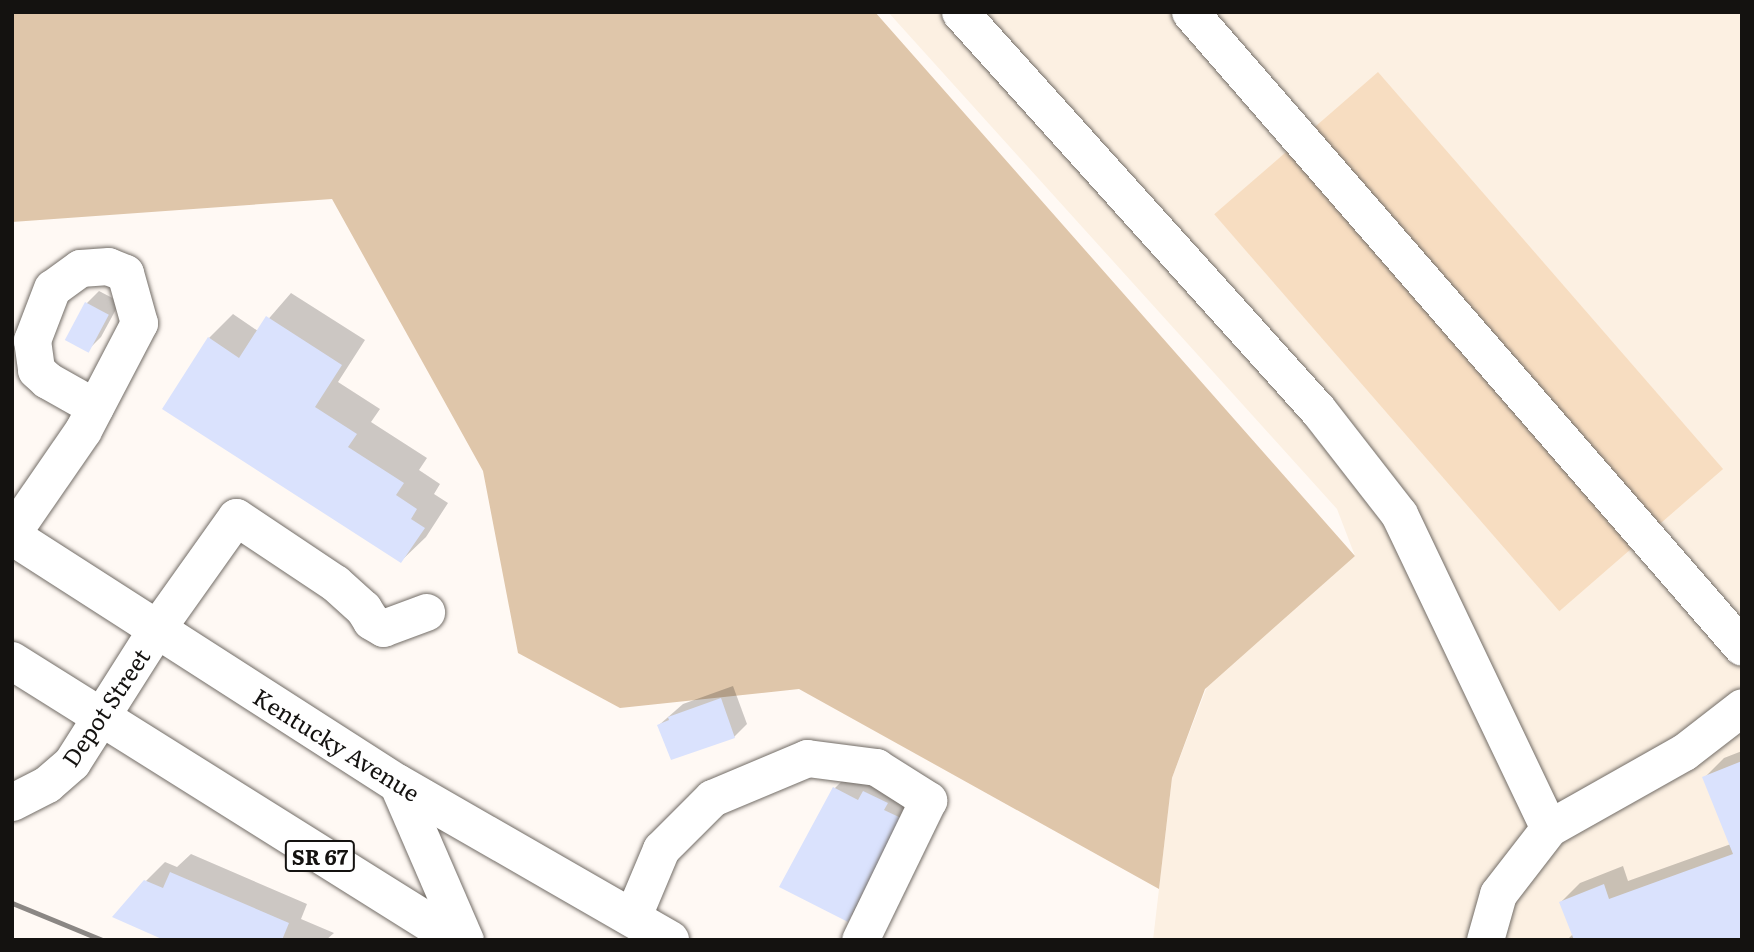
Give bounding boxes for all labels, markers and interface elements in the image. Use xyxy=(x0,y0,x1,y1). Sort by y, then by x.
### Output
street label: Depot Street xyxy=(55,643,155,771)
street label: Kentucky Avenue xyxy=(249,682,425,806)
road number: SR 67 xyxy=(283,838,357,874)

